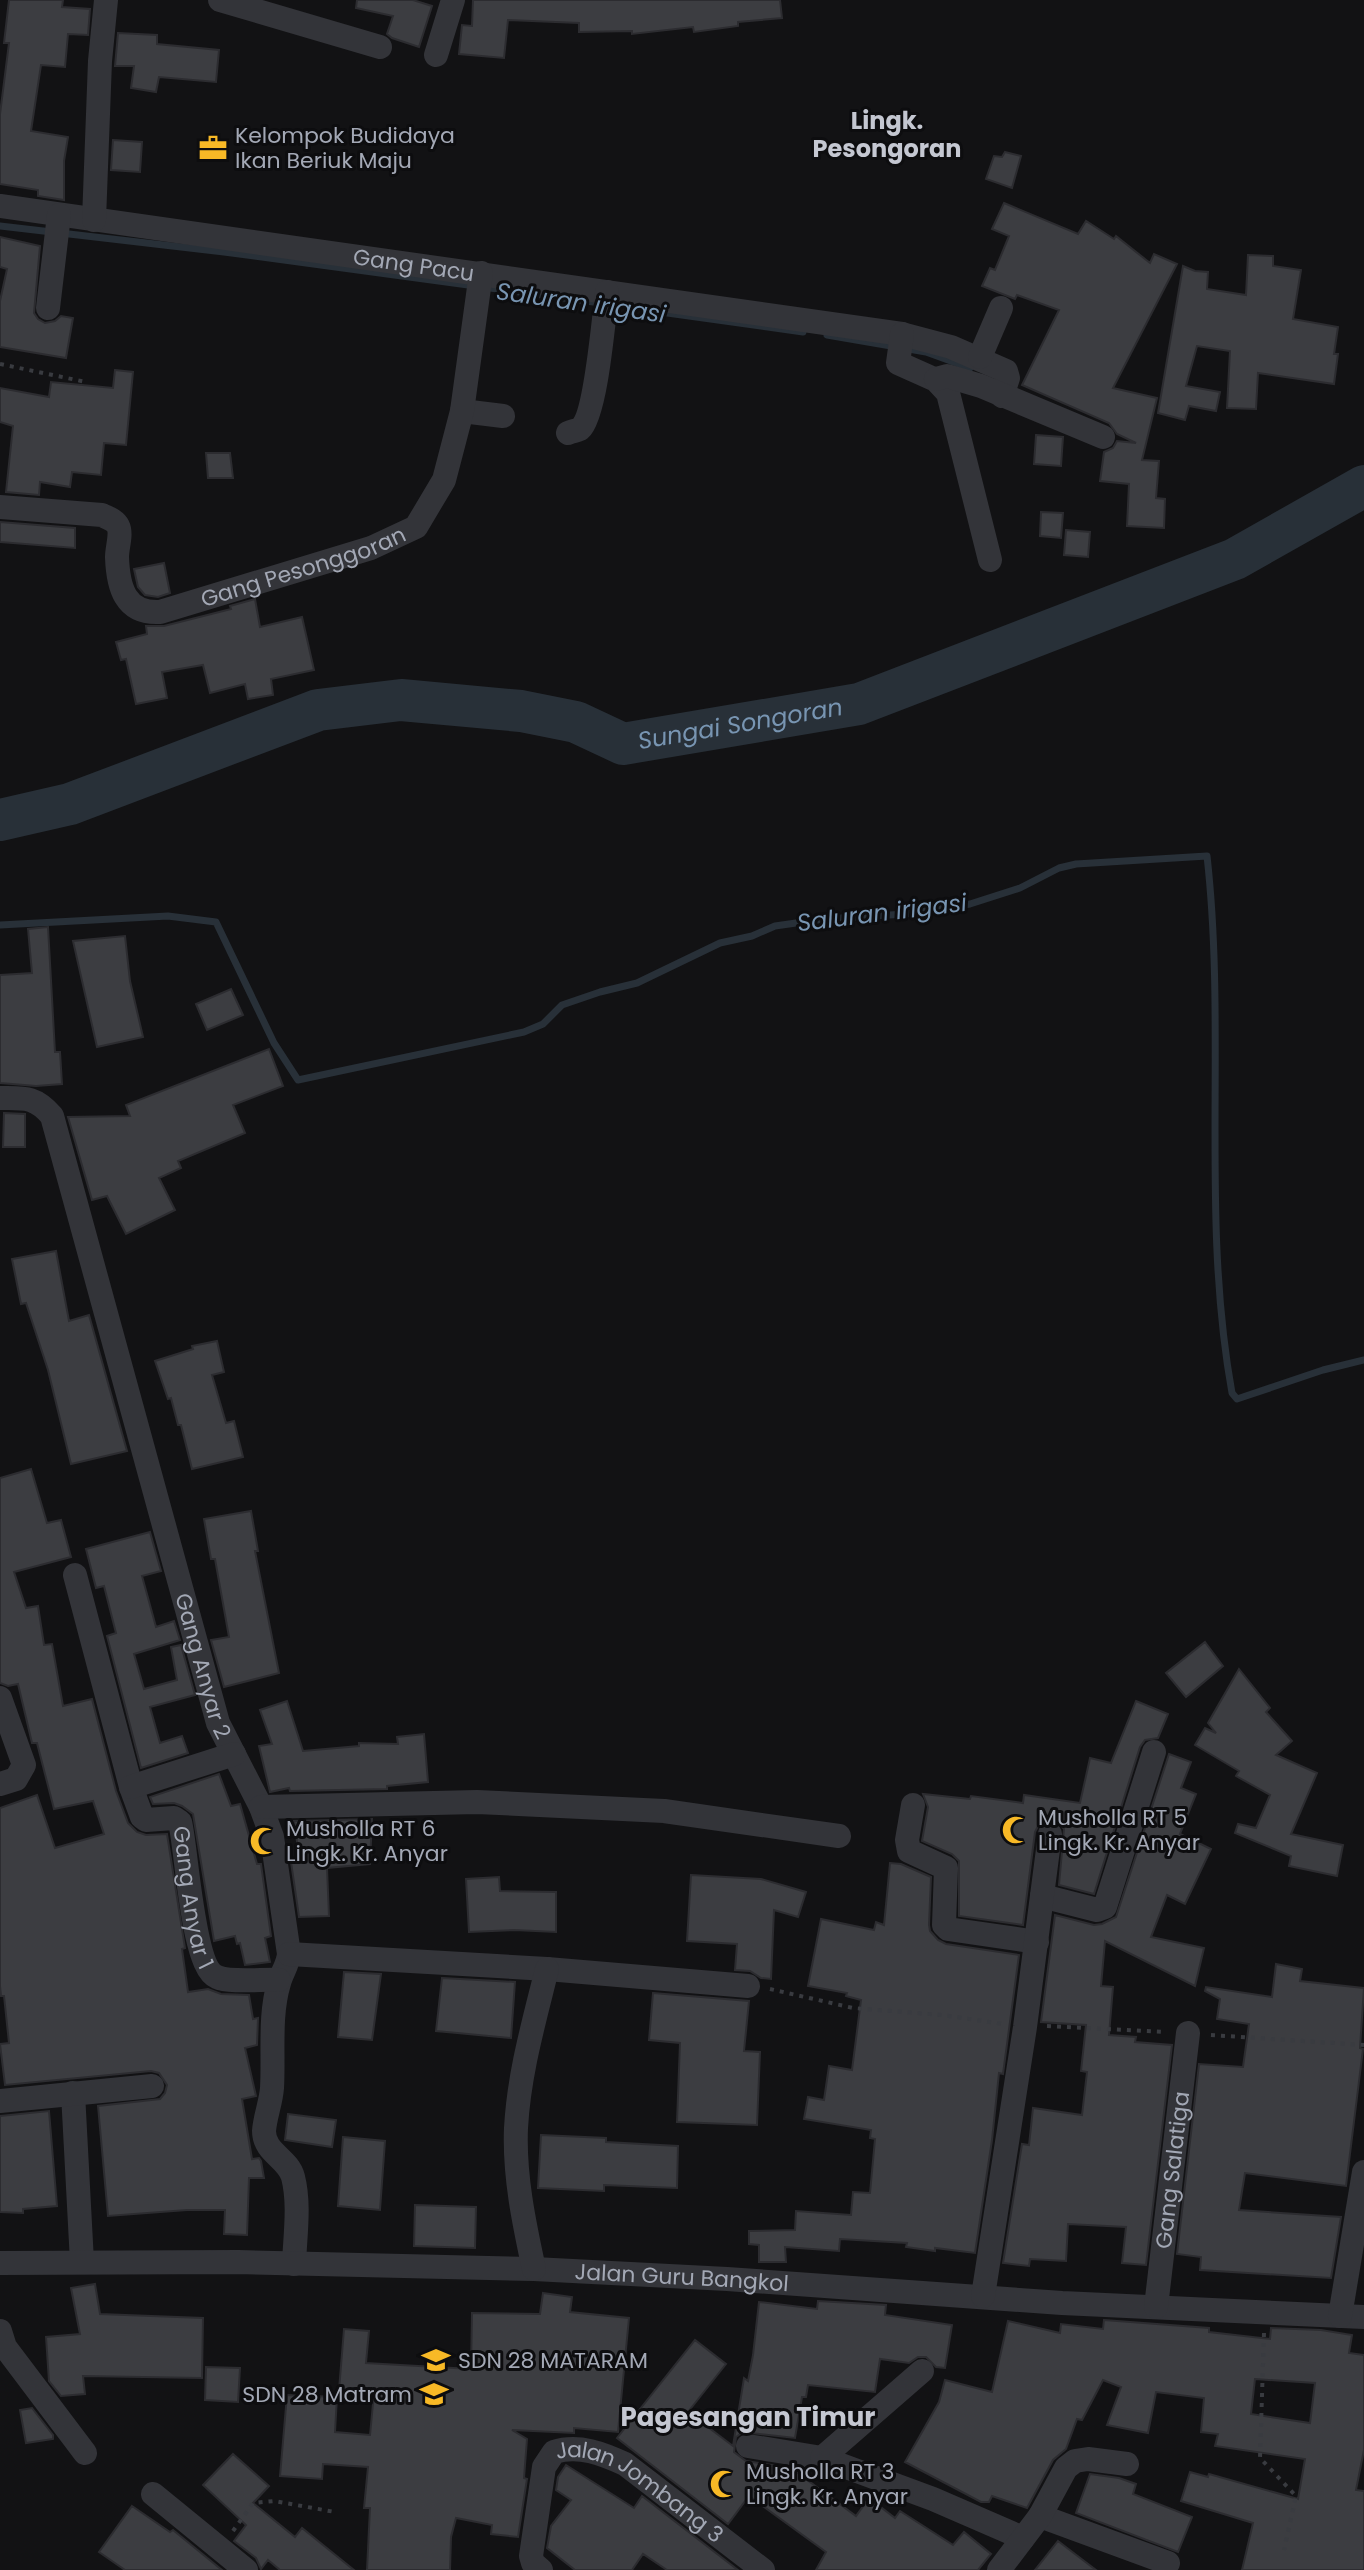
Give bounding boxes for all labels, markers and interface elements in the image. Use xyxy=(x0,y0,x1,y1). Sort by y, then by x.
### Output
district label: Lingk. Pesongoran xyxy=(813,104,961,165)
place label: Kelompok Budidaya Ikan Beriuk Maju xyxy=(235,120,455,176)
office icon: Kelompok Budidaya Ikan Beriuk Maju xyxy=(198,133,228,163)
street label: Gang Pacu xyxy=(351,241,476,289)
water label: Saluran irigasi xyxy=(494,274,669,331)
street label: Gang Pesonggoran xyxy=(197,519,411,615)
water label: Sungai Songoran xyxy=(635,690,845,757)
water label: Saluran irigasi xyxy=(795,886,970,939)
street label: Gang Anyar 2 xyxy=(167,1590,239,1744)
place label: Musholla RT 5 Lingk. Kr. Anyar xyxy=(1038,1802,1200,1858)
place label: Musholla RT 6 Lingk. Kr. Anyar xyxy=(286,1813,448,1869)
mosque icon: Musholla RT 5 Lingk. Kr. Anyar xyxy=(1001,1815,1031,1845)
street label: Gang Anyar 1 xyxy=(165,1824,221,1975)
mosque icon: Musholla RT 6 Lingk. Kr. Anyar xyxy=(249,1826,279,1856)
street label: Gang Salatiga xyxy=(1148,2090,1197,2250)
street label: Jalan Guru Bangkol xyxy=(574,2256,790,2299)
school or university icon: SDN 28 MATARAM xyxy=(421,2345,451,2375)
place label: SDN 28 MATARAM xyxy=(458,2345,648,2376)
place label: SDN 28 Matram xyxy=(242,2379,412,2410)
school or university icon: SDN 28 Matram xyxy=(419,2379,449,2409)
district label: Pagesangan Timur xyxy=(621,2399,875,2435)
street label: Jalan Jombang 3 xyxy=(553,2434,730,2550)
place label: Musholla RT 3 Lingk. Kr. Anyar xyxy=(746,2456,908,2512)
mosque icon: Musholla RT 3 Lingk. Kr. Anyar xyxy=(709,2469,739,2499)

